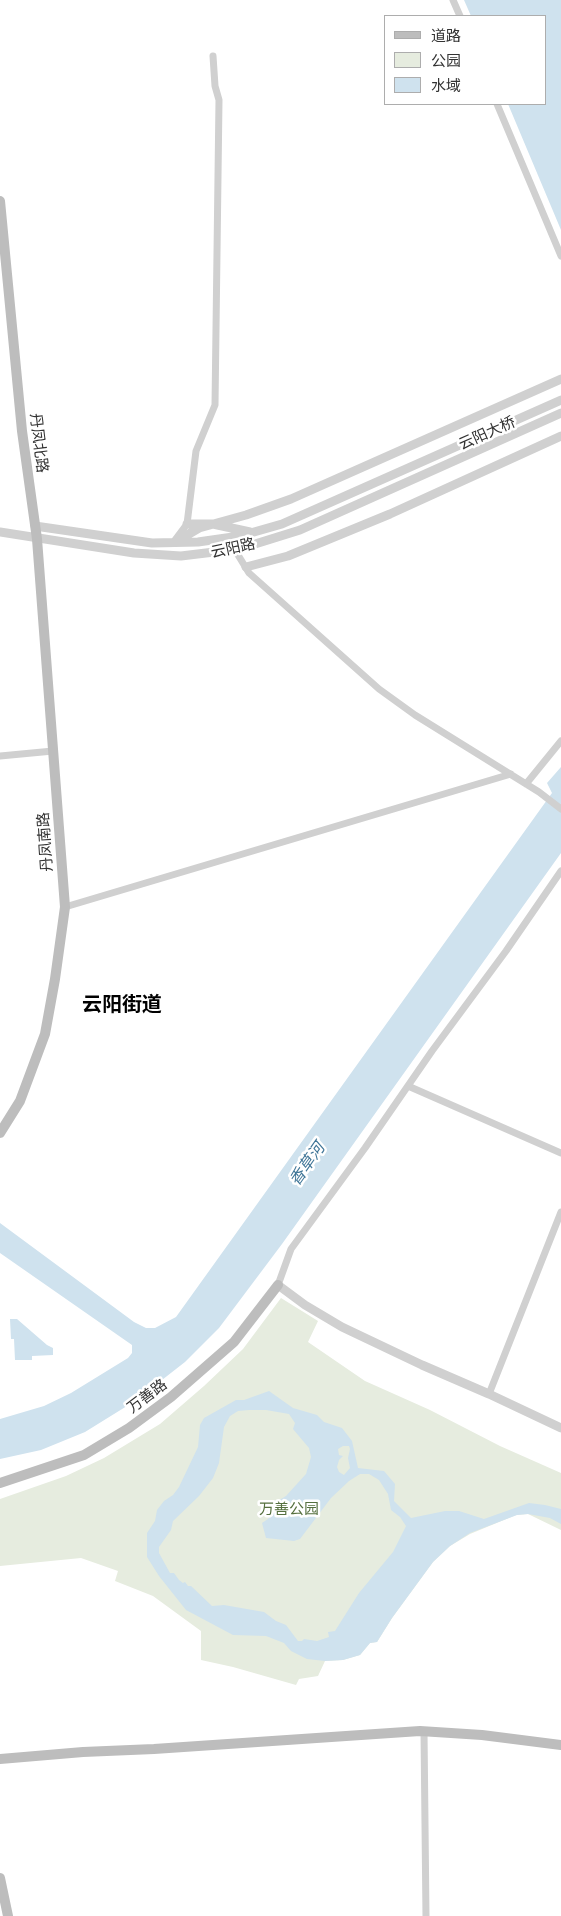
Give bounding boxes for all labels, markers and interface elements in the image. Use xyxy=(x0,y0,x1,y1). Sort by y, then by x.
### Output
legend xyxy=(384,15,546,105)
text: 道路 xyxy=(431,27,461,44)
text: 公园 xyxy=(431,52,461,69)
text: 水域 xyxy=(431,77,461,94)
street label: 丹凤北路 xyxy=(26,412,52,474)
street label: 云阳大桥 xyxy=(456,413,518,453)
street label: 云阳路 xyxy=(209,535,257,561)
street label: 丹凤南路 xyxy=(34,811,56,873)
district label: 云阳街道 xyxy=(82,992,162,1016)
water label: 香草河 xyxy=(285,1139,329,1189)
street label: 万善路 xyxy=(124,1375,170,1417)
park label: 万善公园 xyxy=(259,1500,319,1518)

